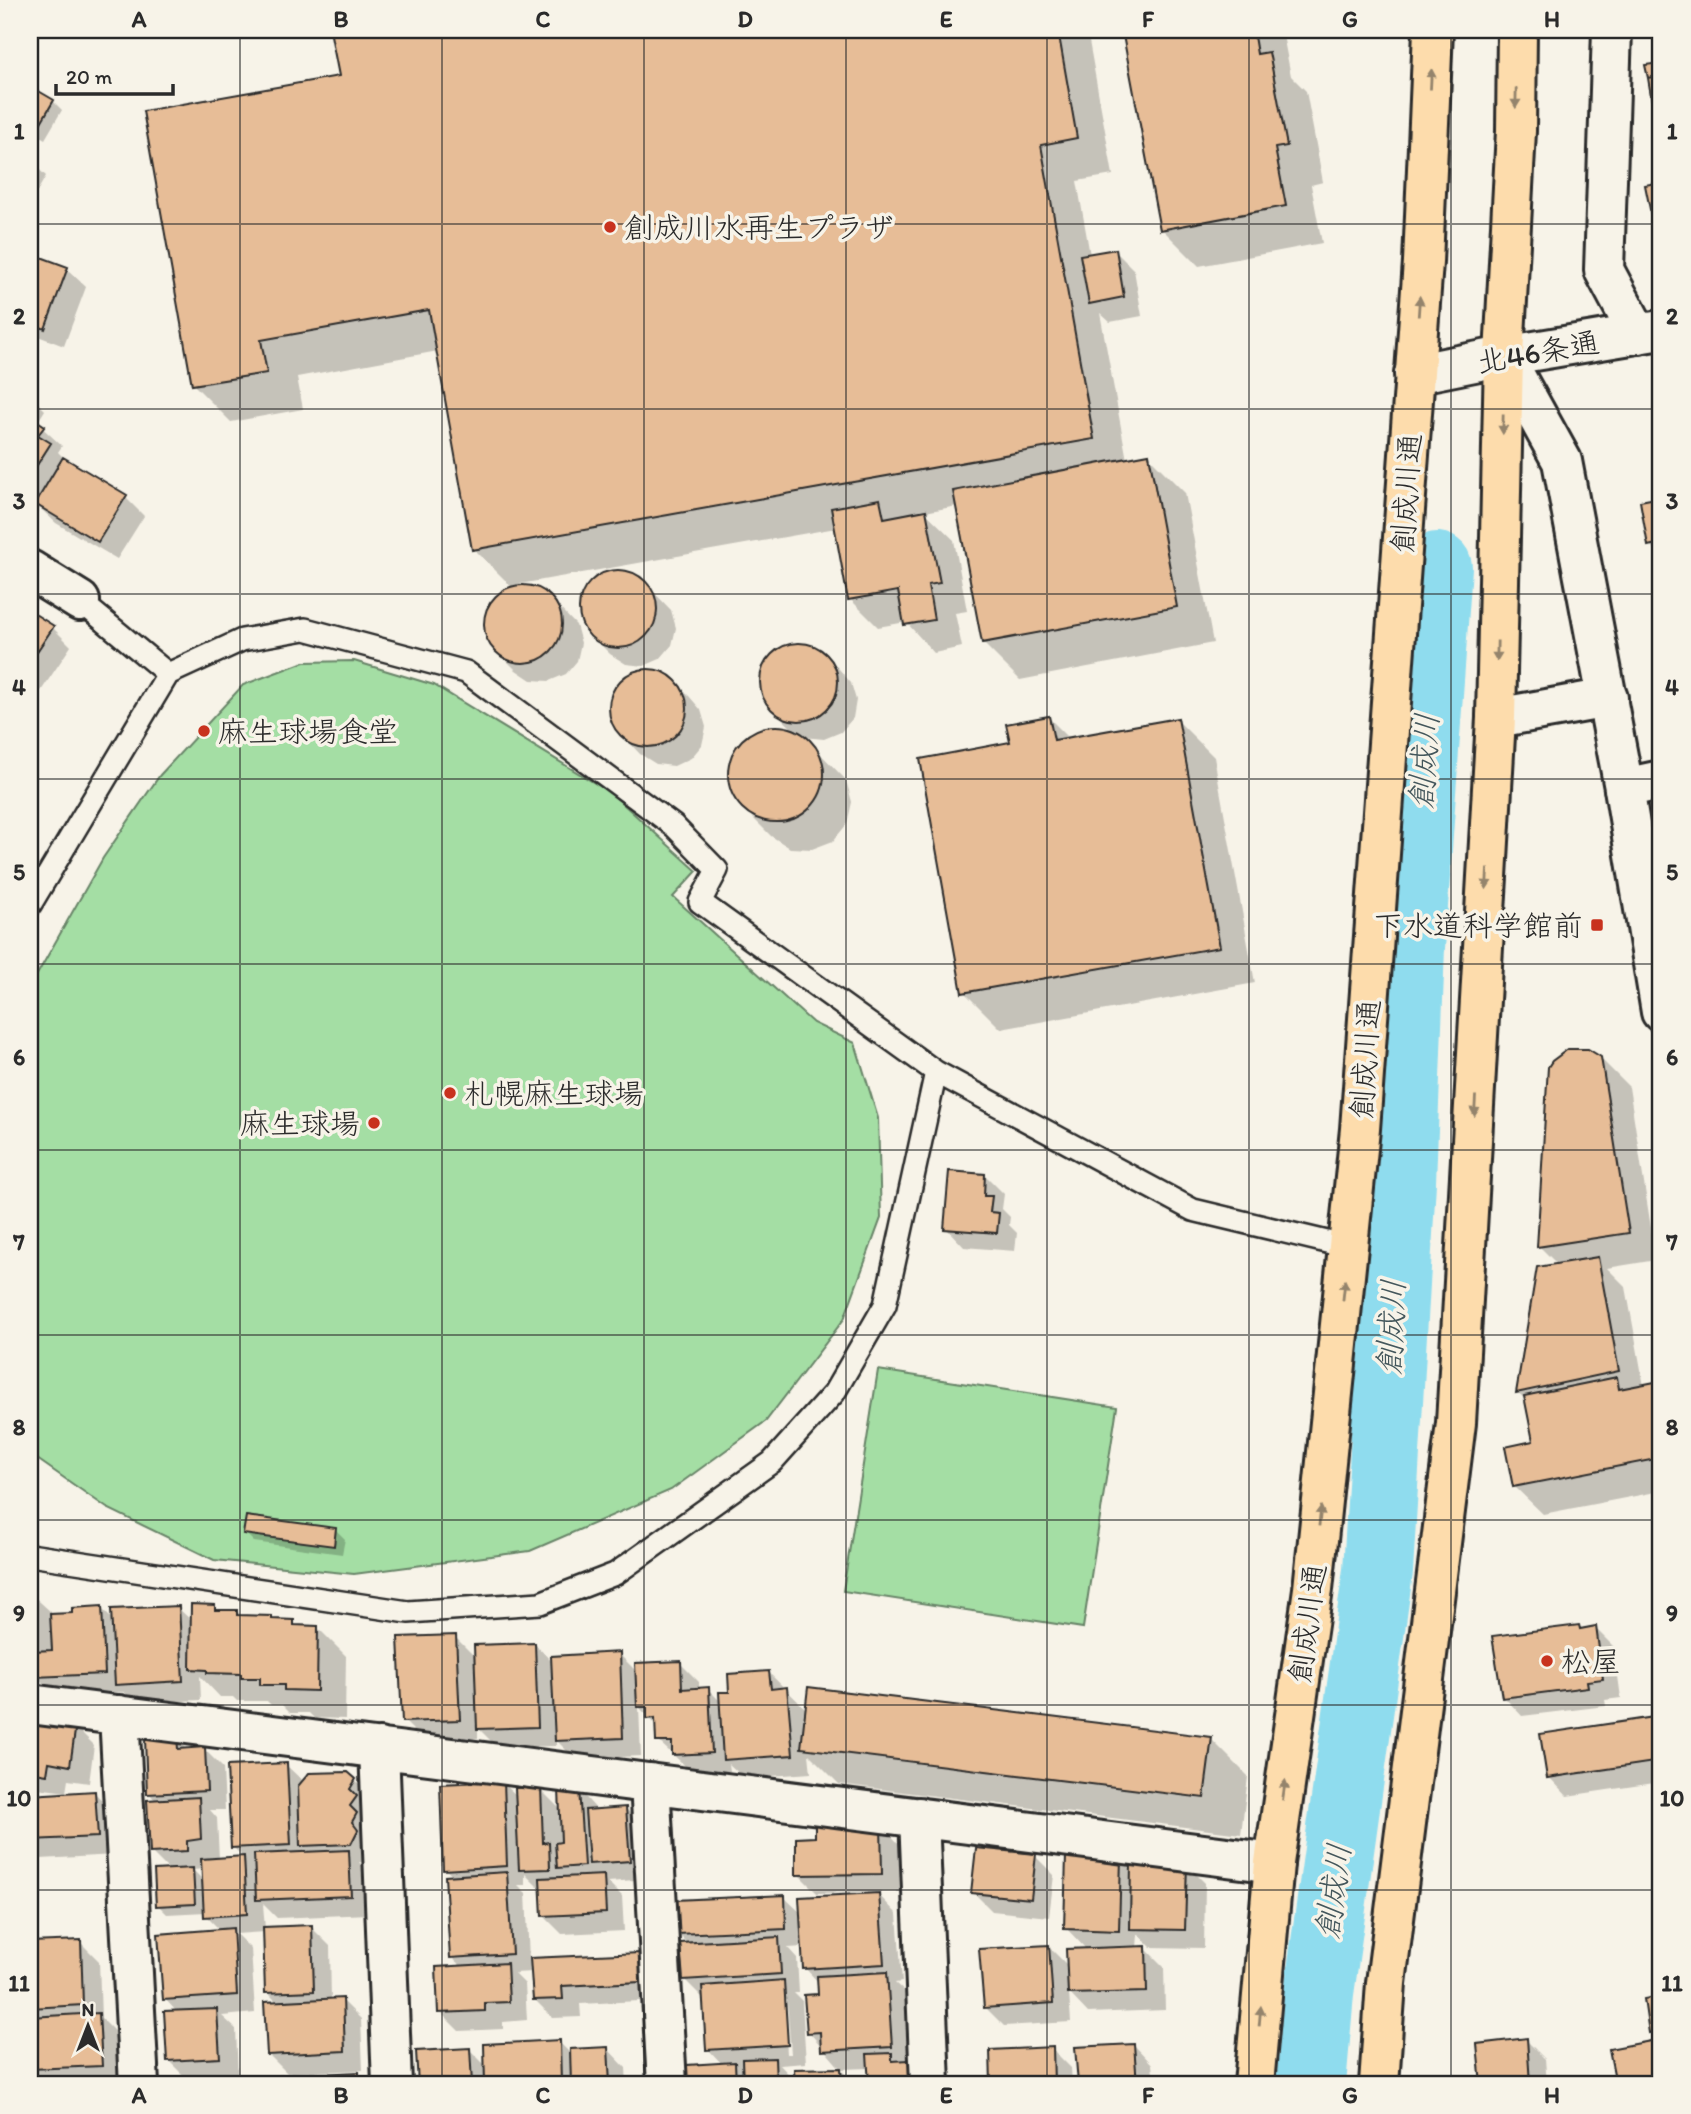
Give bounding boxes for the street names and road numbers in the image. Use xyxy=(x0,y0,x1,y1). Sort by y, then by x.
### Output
street label: 北46条通 xyxy=(1474,323,1602,381)
street label: 創成川通 xyxy=(1383,432,1429,554)
street label: 創成川通 xyxy=(1342,998,1388,1120)
street label: 創成川通 xyxy=(1280,1561,1334,1685)

